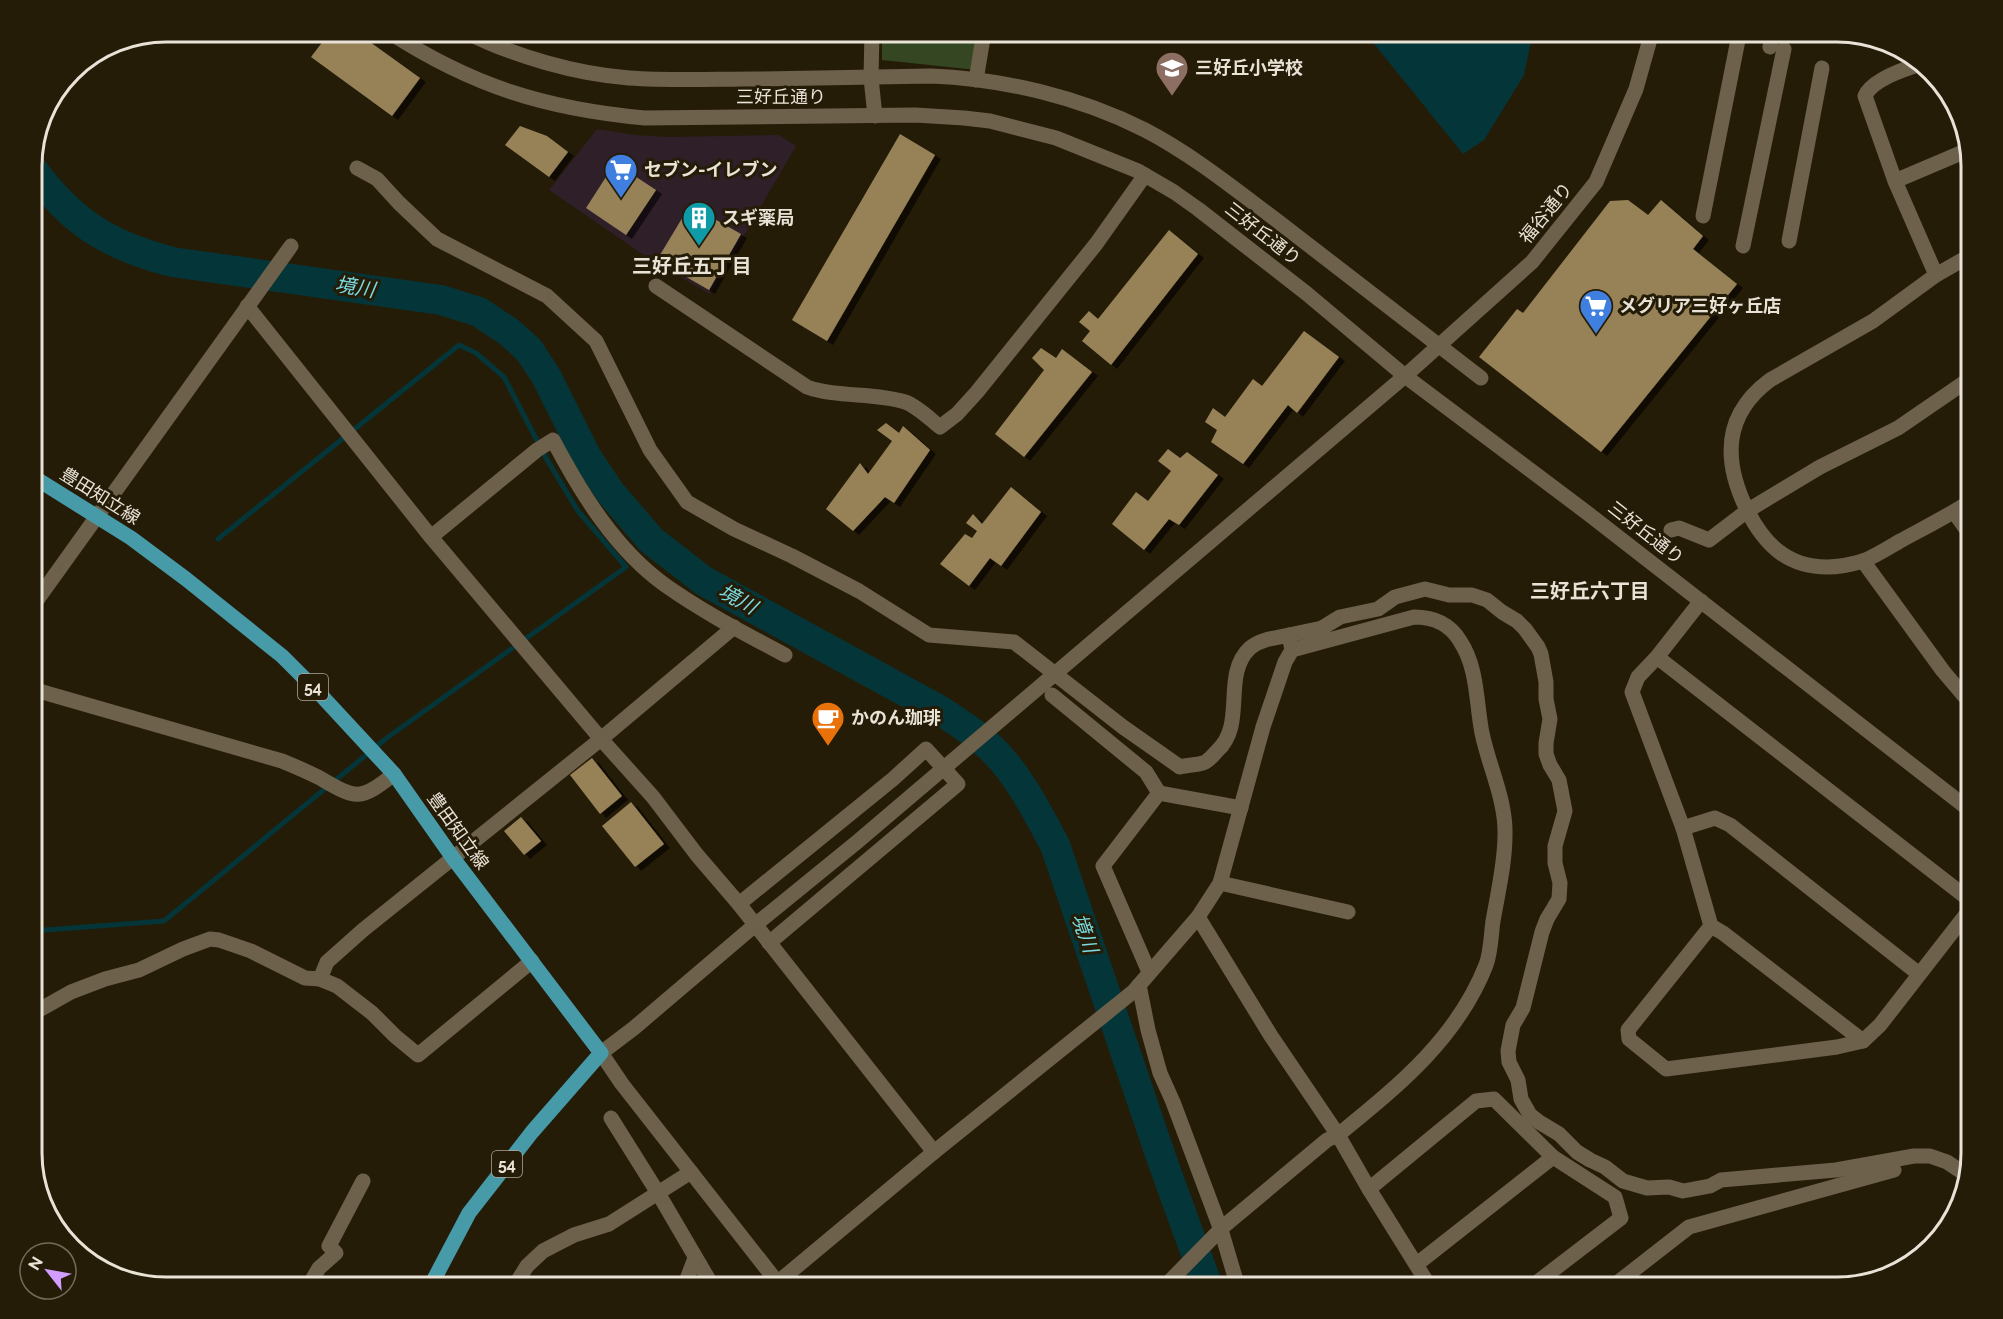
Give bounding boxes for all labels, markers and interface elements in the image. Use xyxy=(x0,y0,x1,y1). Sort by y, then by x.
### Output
school or university icon: 三好丘小学校 xyxy=(1154,50,1190,97)
place label: 三好丘小学校 xyxy=(1195,57,1303,78)
street label: 三好丘通り xyxy=(736,86,826,107)
supermarket icon: セブン-イレブン xyxy=(603,152,639,199)
place label: セブン-イレブン xyxy=(644,159,778,180)
street label: 福谷通り xyxy=(1515,178,1576,247)
street label: 三好丘通り xyxy=(1221,198,1305,270)
building icon: スギ薬局 xyxy=(681,200,717,247)
place label: スギ薬局 xyxy=(722,207,794,228)
district label: 三好丘五丁目 xyxy=(632,254,752,278)
water label: 境川 xyxy=(333,272,379,302)
supermarket icon: メグリア三好ヶ丘店 xyxy=(1578,288,1614,335)
place label: メグリア三好ヶ丘店 xyxy=(1619,295,1781,316)
street label: 豊田知立線 xyxy=(57,463,144,528)
street label: 三好丘通り xyxy=(1604,497,1688,569)
water label: 境川 xyxy=(715,579,763,620)
district label: 三好丘六丁目 xyxy=(1530,579,1650,603)
road number: 54 xyxy=(298,674,328,700)
cafe icon: かのん珈琲 xyxy=(810,700,846,747)
place label: かのん珈琲 xyxy=(851,707,941,728)
street label: 豊田知立線 xyxy=(423,788,493,873)
water label: 境川 xyxy=(1067,910,1104,958)
road number: 54 xyxy=(492,1151,522,1177)
north arrow xyxy=(18,1241,78,1301)
text: N xyxy=(24,1253,47,1274)

